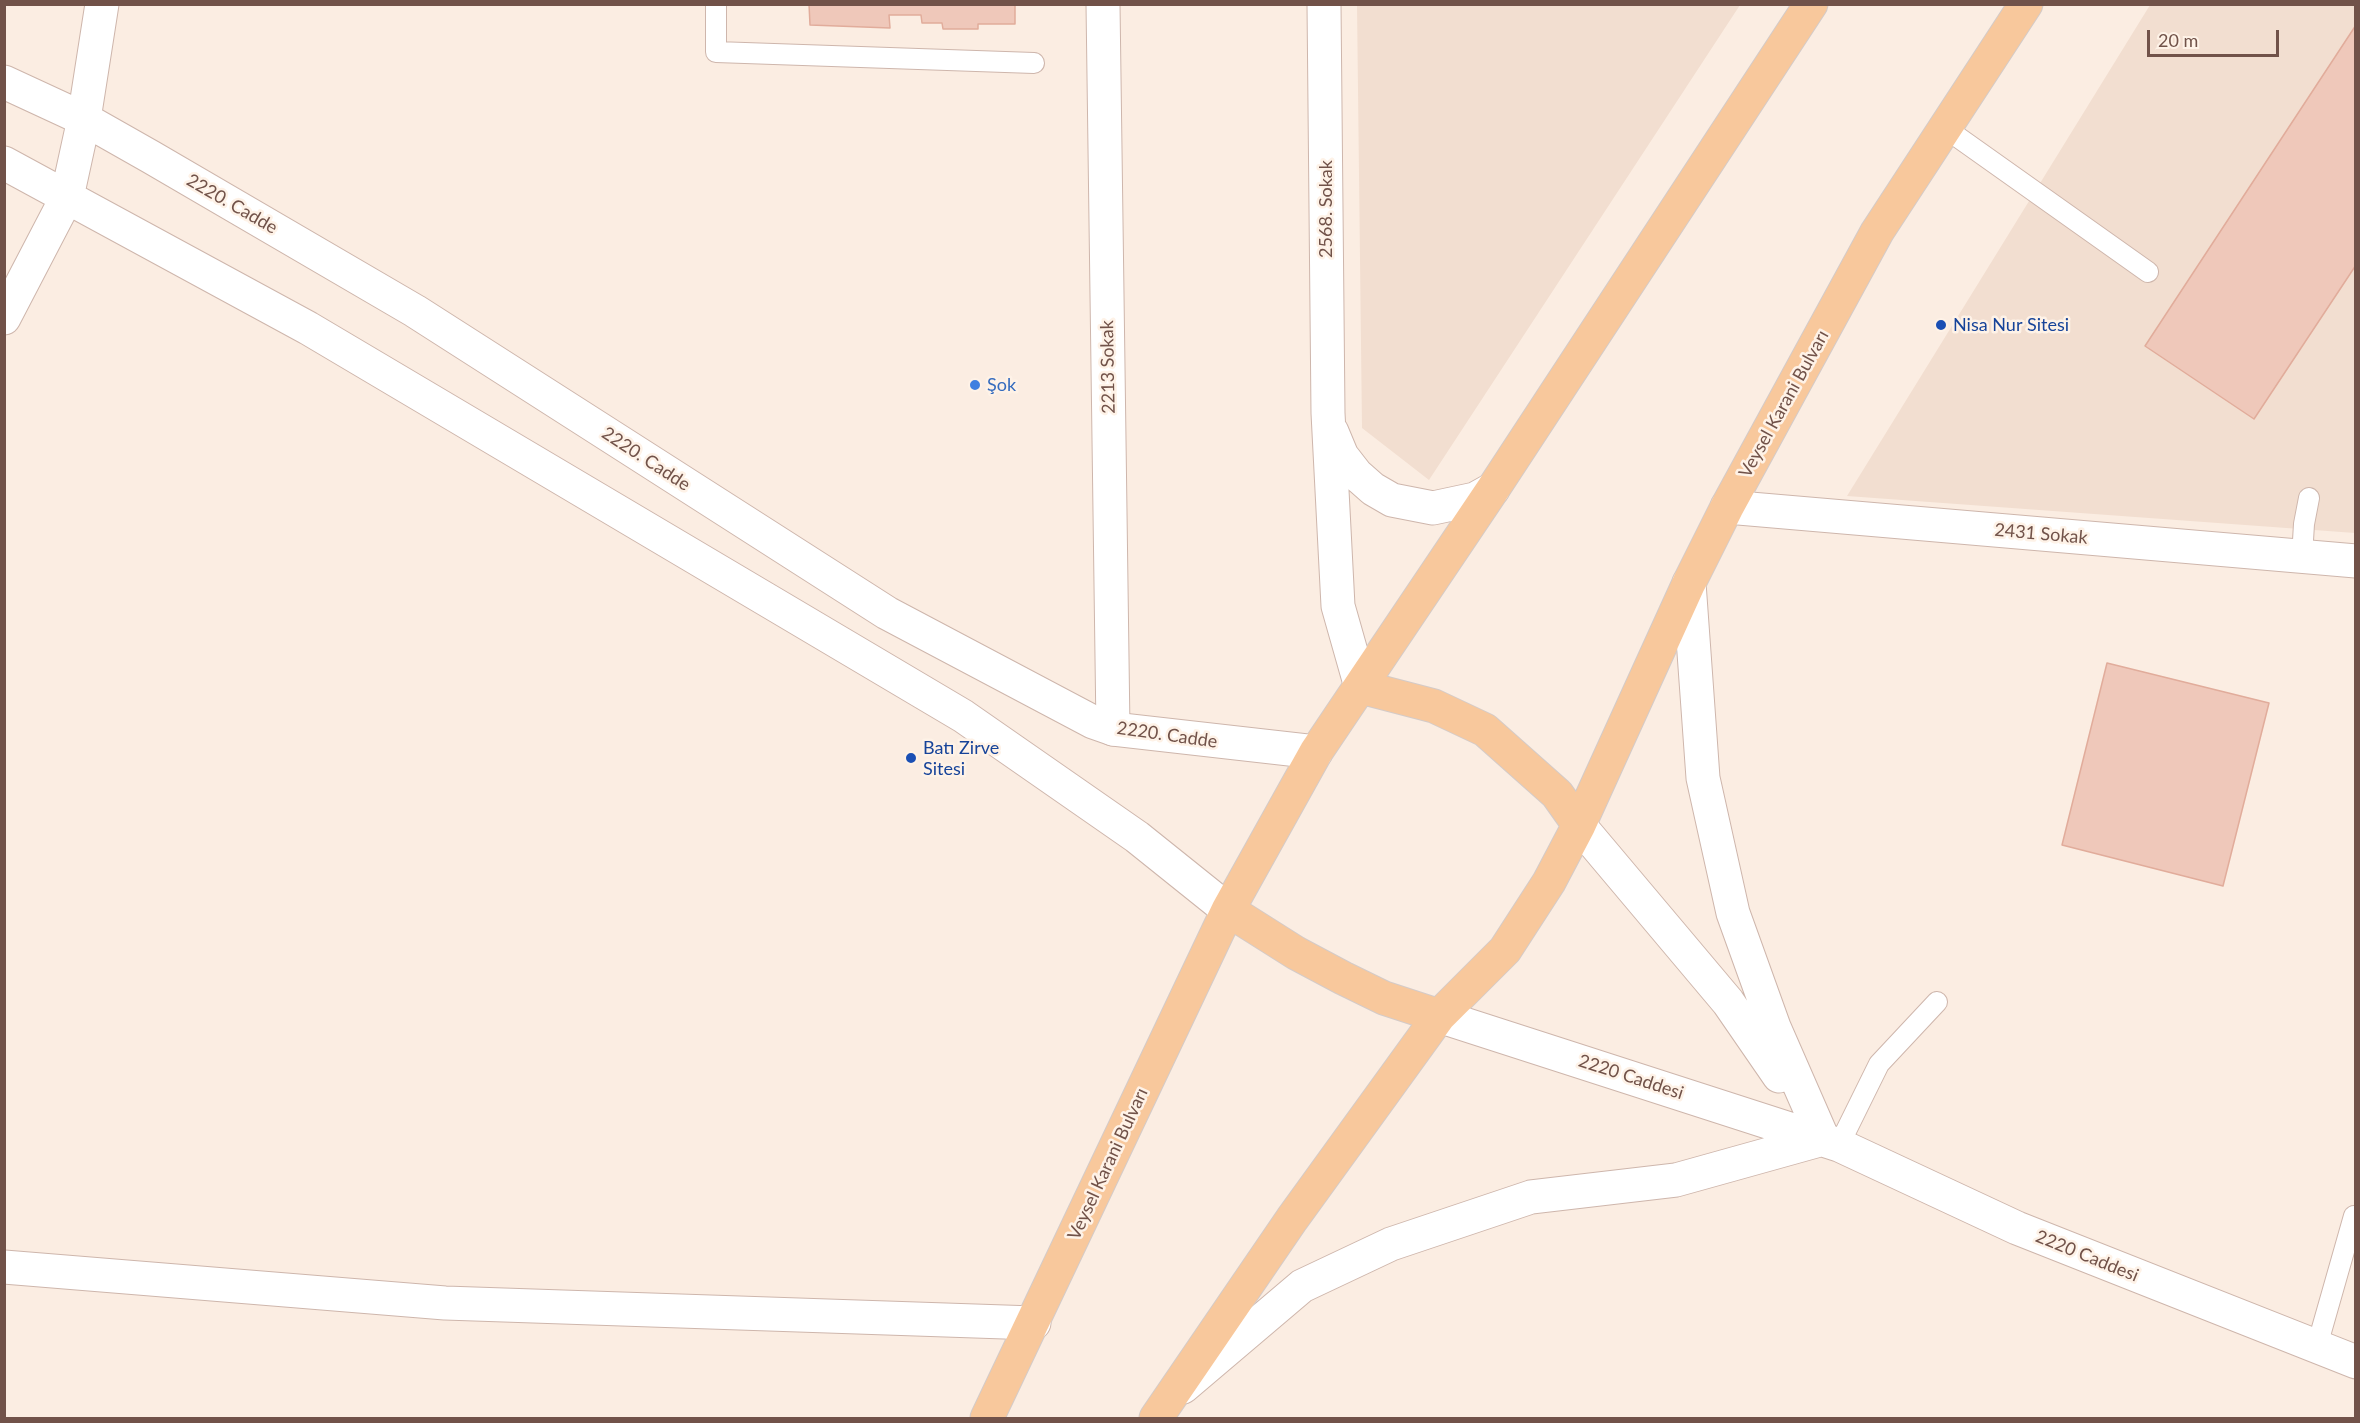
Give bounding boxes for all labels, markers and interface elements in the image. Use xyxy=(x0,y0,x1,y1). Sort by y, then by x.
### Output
scale bar xyxy=(2150,18,2282,56)
text: 20 m xyxy=(2158,29,2198,51)
street label: 2568. Sokak xyxy=(1315,160,1337,258)
street label: 2220. Cadde xyxy=(183,169,281,239)
place label: Nisa Nur Sitesi xyxy=(1953,314,2069,336)
marker: Nisa Nur Sitesi xyxy=(1934,318,1948,332)
street label: 2213 Sokak xyxy=(1096,320,1120,414)
street label: Veysel Karani Bulvarı xyxy=(1735,327,1833,481)
place label: Şok xyxy=(987,374,1016,396)
marker: Şok xyxy=(968,378,982,392)
street label: 2220. Cadde xyxy=(598,422,694,496)
street label: 2431 Sokak xyxy=(1993,519,2089,549)
street label: 2220. Cadde xyxy=(1115,717,1219,753)
place label: Batı Zirve Sitesi xyxy=(923,737,999,780)
marker: Batı Zirve Sitesi xyxy=(904,751,918,765)
street label: 2220 Caddesi xyxy=(1576,1050,1686,1104)
street label: Veysel Karani Bulvarı xyxy=(1063,1085,1153,1243)
street label: 2220 Caddesi xyxy=(2032,1226,2142,1286)

